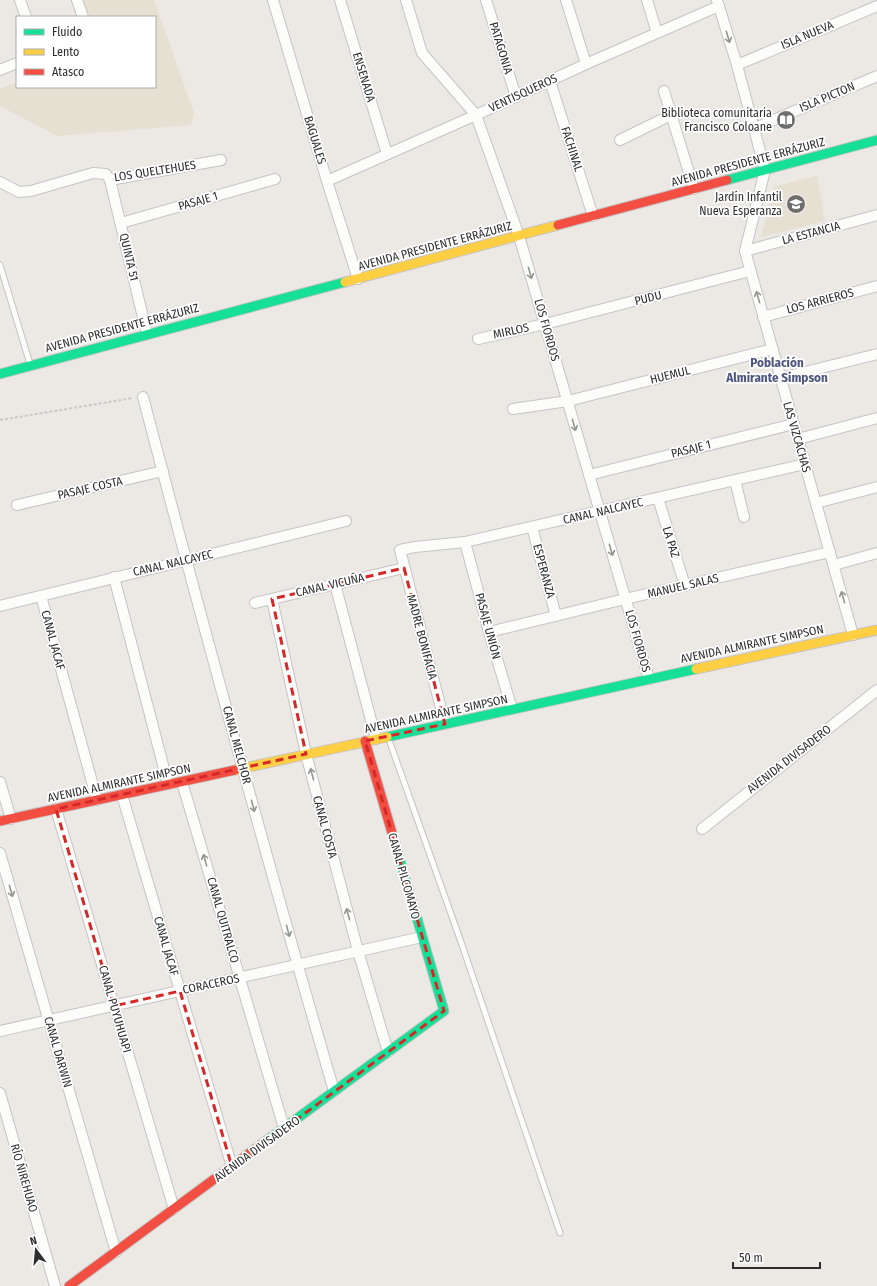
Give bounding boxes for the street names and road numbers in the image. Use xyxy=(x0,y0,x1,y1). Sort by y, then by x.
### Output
street label: ISLA NUEVA xyxy=(779,17,836,52)
street label: PATAGONIA xyxy=(486,20,516,76)
street label: ENSENADA xyxy=(350,50,378,104)
street label: VENTISQUEROS xyxy=(487,71,559,115)
street label: ISLA PICTON xyxy=(797,79,857,115)
street label: BAGUALES xyxy=(301,114,329,166)
street label: FACHINAL xyxy=(558,125,586,174)
street label: AVENIDA PRESIDENTE ERRÁZURIZ xyxy=(669,134,827,189)
street label: LOS QUELTEHUES xyxy=(113,158,197,184)
street label: PASAJE 1 xyxy=(177,189,219,213)
street label: AVENIDA PRESIDENTE ERRÁZURIZ xyxy=(356,218,514,273)
street label: LA ESTANCIA xyxy=(780,218,842,247)
street label: QUINTA 51 xyxy=(117,232,141,282)
street label: LOS ARRIEROS xyxy=(785,285,855,317)
street label: PUDU xyxy=(633,288,663,308)
street label: LOS FIORDOS xyxy=(531,297,563,363)
street label: AVENIDA PRESIDENTE ERRÁZURIZ xyxy=(43,300,201,355)
street label: MIRLOS xyxy=(492,320,530,342)
street label: HUEMUL xyxy=(648,363,692,387)
street label: LAS VIZCACHAS xyxy=(780,400,814,474)
street label: PASAJE 1 xyxy=(670,437,712,461)
street label: PASAJE COSTA xyxy=(56,474,124,502)
street label: CANAL NALCAYEC xyxy=(562,495,644,527)
street label: LA PAZ xyxy=(660,525,682,560)
street label: ESPERANZA xyxy=(530,542,558,600)
street label: CANAL NALCAYEC xyxy=(132,547,214,579)
street label: CANAL VICUÑA xyxy=(294,569,366,600)
street label: MANUEL SALAS xyxy=(646,571,720,601)
street label: PASAJE UNIÓN xyxy=(472,591,505,661)
street label: MADRE BONIFACIA xyxy=(404,593,440,682)
street label: LOS FIORDOS xyxy=(622,608,654,674)
street label: CANAL JACAF xyxy=(38,609,68,672)
street label: AVENIDA ALMIRANTE SIMPSON xyxy=(679,622,825,666)
street label: AVENIDA ALMIRANTE SIMPSON xyxy=(363,692,509,736)
street label: CANAL MELCHOR xyxy=(220,704,254,786)
street label: AVENIDA DIVISADERO xyxy=(744,722,834,796)
street label: AVENIDA ALMIRANTE SIMPSON xyxy=(46,761,192,805)
street label: CANAL COSTA xyxy=(310,794,340,861)
street label: CANAL PILCOMAYO xyxy=(385,831,423,921)
street label: CANAL QUITRALCO xyxy=(204,876,242,964)
street label: CANAL JACAF xyxy=(151,915,181,978)
street label: CANAL PUYUHUAPI xyxy=(96,964,134,1054)
street label: CORACEROS xyxy=(181,971,241,997)
street label: CANAL DARWIN xyxy=(41,1015,75,1089)
street label: AVENIDA DIVISADERO xyxy=(211,1113,303,1185)
street label: RÍO ÑIREHUAO xyxy=(8,1142,41,1214)

